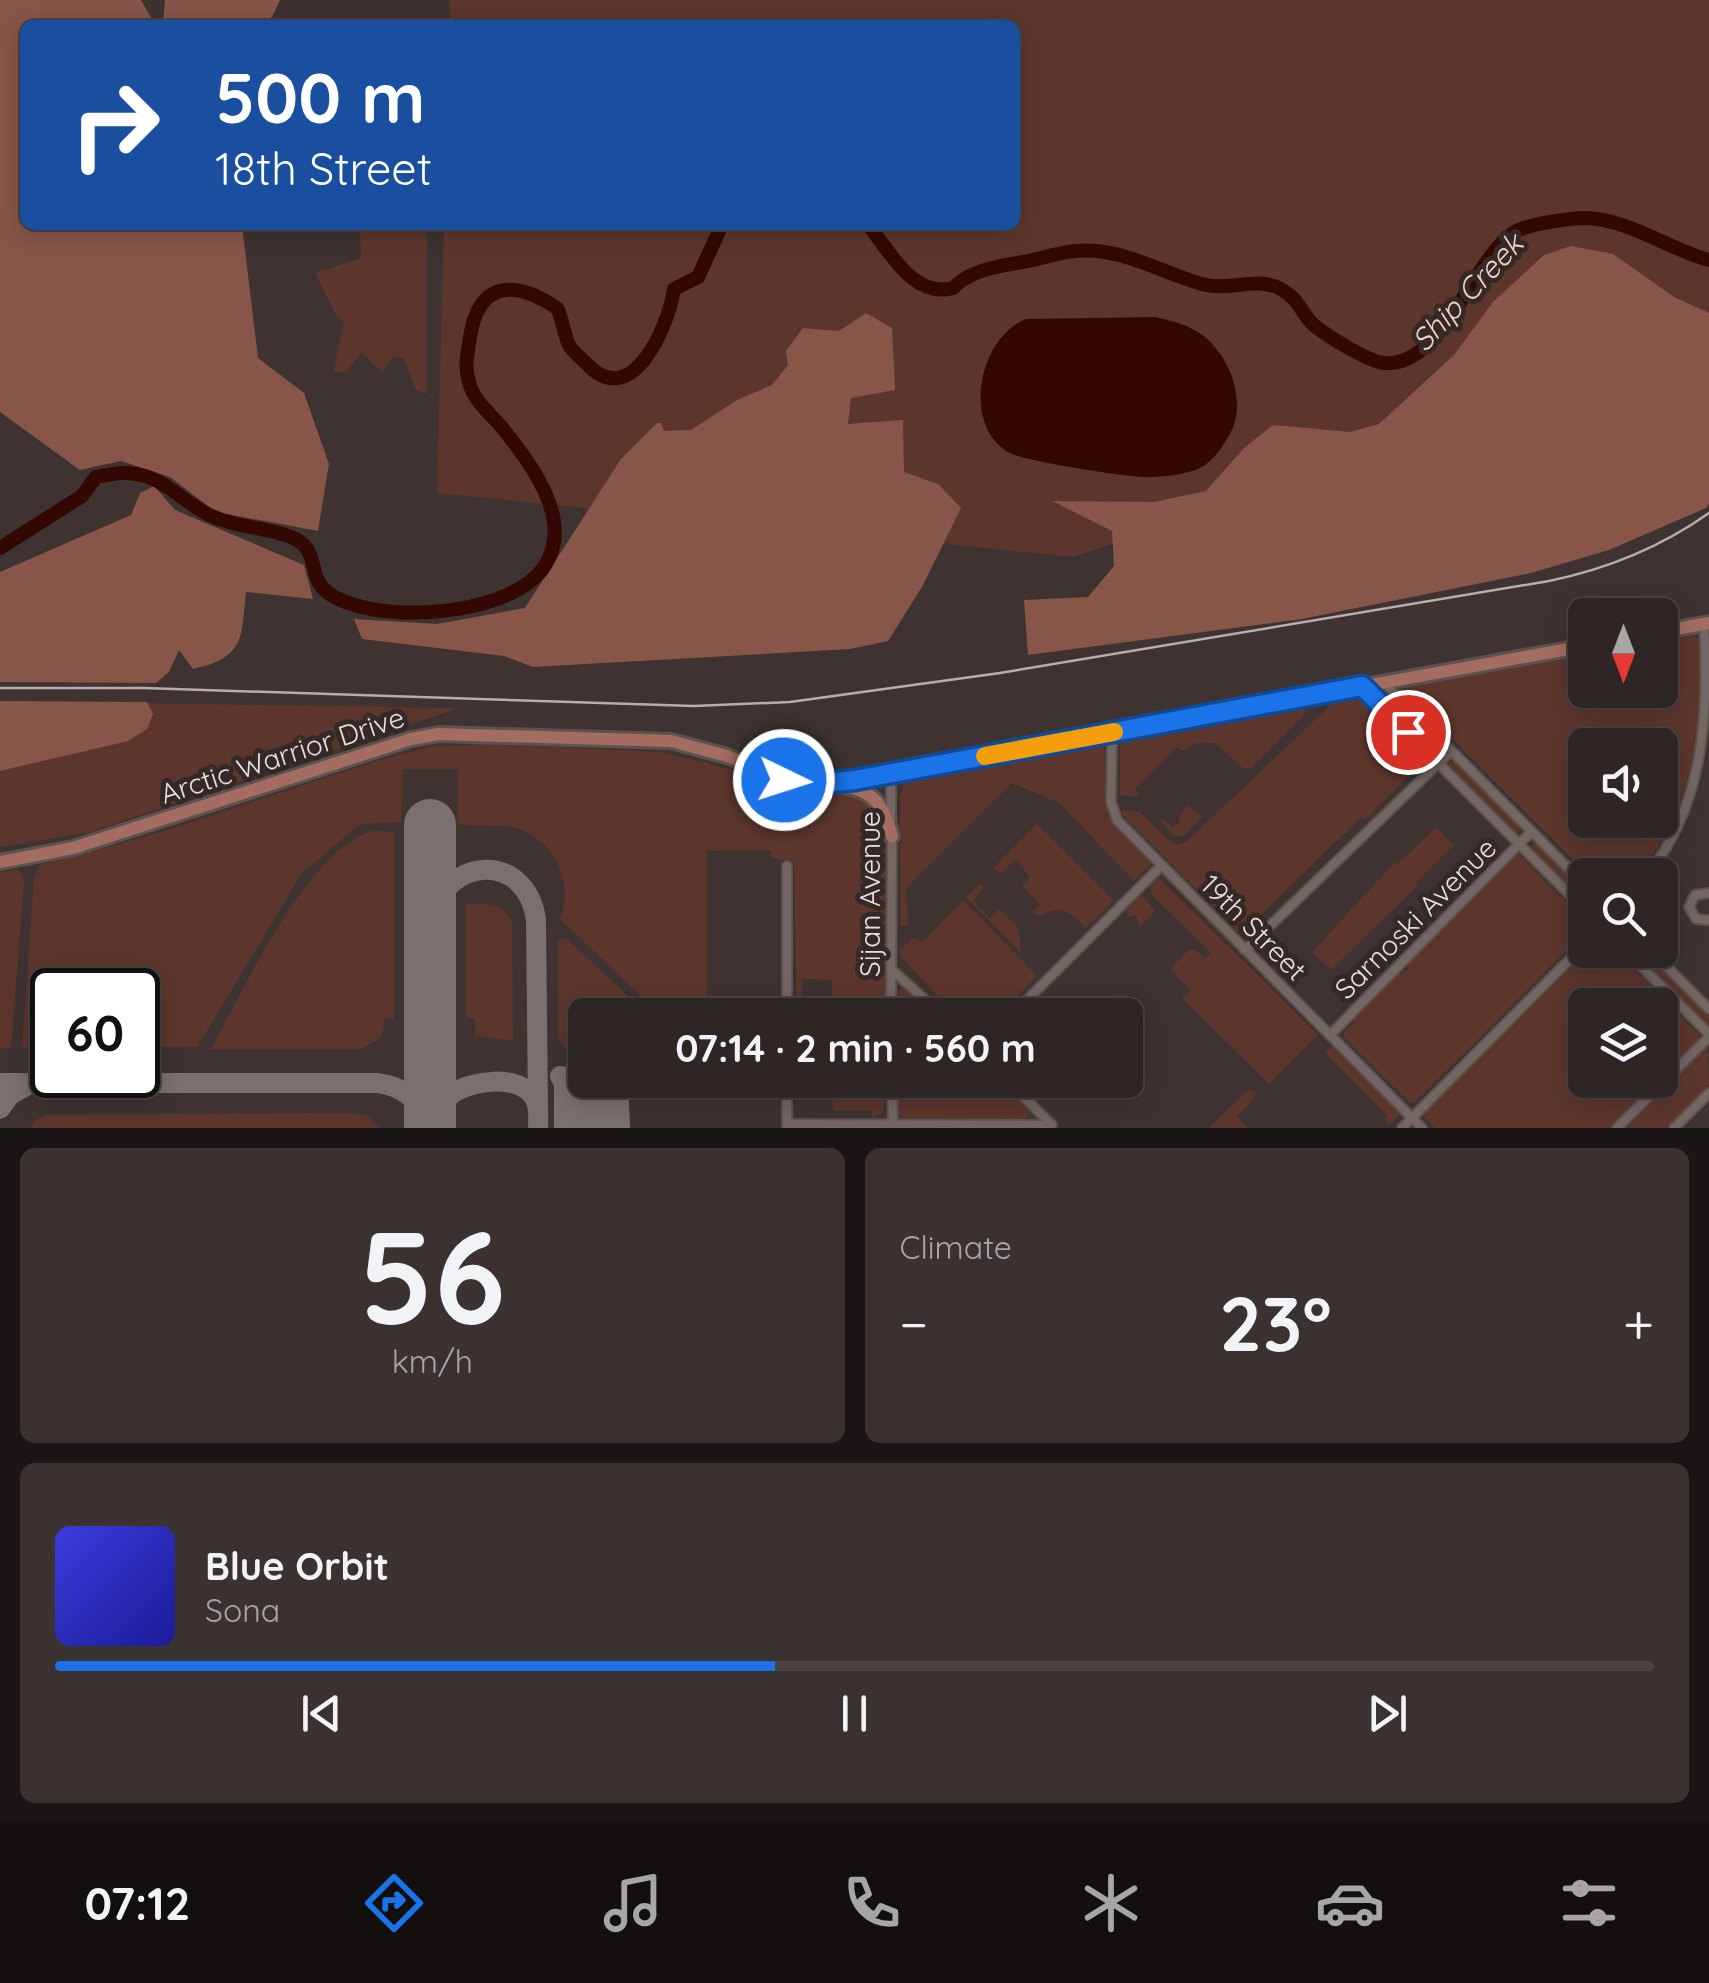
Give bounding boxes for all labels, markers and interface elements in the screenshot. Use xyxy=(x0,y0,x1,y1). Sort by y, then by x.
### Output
text: 500 m xyxy=(215,53,425,141)
icon: right xyxy=(50,60,180,190)
text: 18th Street xyxy=(215,140,432,196)
water label: Ship Creek xyxy=(1403,223,1533,359)
north arrow xyxy=(1568,598,1678,708)
map controls xyxy=(1568,598,1678,1098)
pin xyxy=(1366,690,1451,775)
street label: Arctic Warrior Drive xyxy=(156,699,408,811)
icon: arrive xyxy=(1381,705,1436,760)
position arrow xyxy=(732,728,836,832)
button: sound xyxy=(1568,728,1678,838)
street label: Sijan Avenue xyxy=(852,811,887,977)
street label: Sarnoski Avenue xyxy=(1327,830,1503,1006)
button: search xyxy=(1568,858,1678,968)
street label: 19th Street xyxy=(1194,867,1314,987)
speed limit sign: 60 xyxy=(30,968,160,1098)
button: layers xyxy=(1568,988,1678,1098)
text: 07:14 · 2 min · 560 m xyxy=(675,1024,1036,1072)
text: 56 xyxy=(359,1194,506,1357)
text: Climate xyxy=(900,1227,1012,1267)
text: 23° xyxy=(1219,1276,1332,1370)
text: − xyxy=(900,1289,928,1358)
text: + xyxy=(1623,1289,1654,1358)
text: km/h xyxy=(392,1341,473,1381)
text: Blue Orbit xyxy=(205,1542,389,1590)
text: Sona xyxy=(205,1590,280,1630)
icon: previous xyxy=(294,1686,349,1741)
icon: pause xyxy=(827,1686,882,1741)
icon: next xyxy=(1360,1686,1415,1741)
icon: directions xyxy=(359,1868,429,1938)
icon: music xyxy=(598,1868,668,1938)
icon: phone xyxy=(837,1868,907,1938)
icon: climate xyxy=(1076,1868,1146,1938)
icon: car xyxy=(1315,1868,1385,1938)
icon: filters xyxy=(1554,1868,1624,1938)
text: 07:12 xyxy=(85,1875,190,1931)

